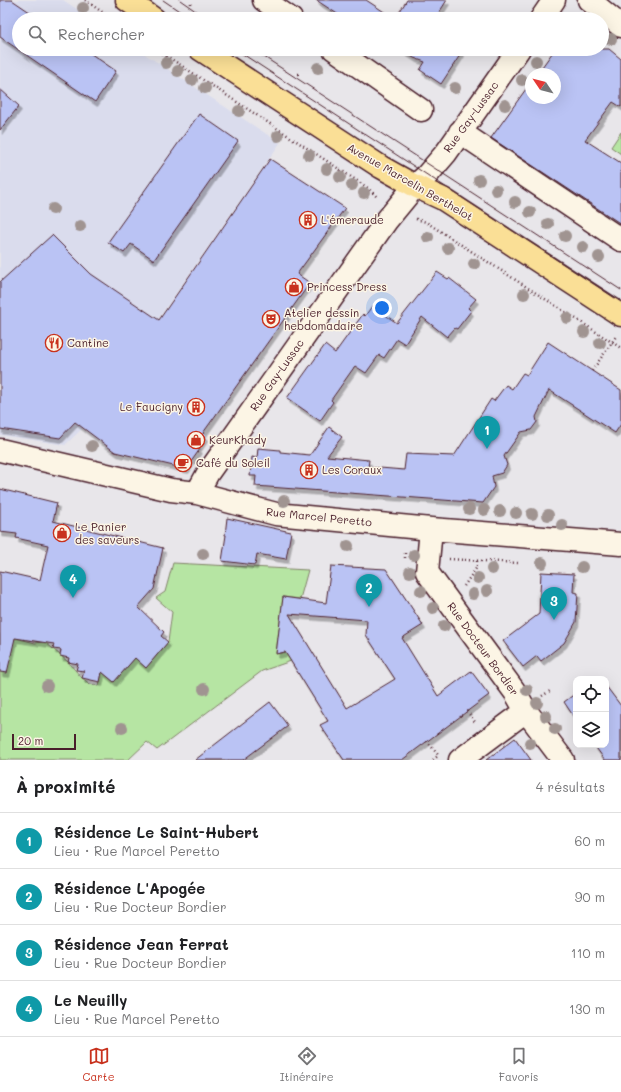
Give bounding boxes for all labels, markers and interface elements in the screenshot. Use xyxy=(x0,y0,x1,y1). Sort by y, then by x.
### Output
search box xyxy=(12,12,609,56)
icon: search xyxy=(26,23,48,45)
text: Rechercher xyxy=(58,24,145,44)
north arrow xyxy=(525,68,561,104)
street label: Rue Gay-Lussac xyxy=(440,78,502,155)
street label: Avenue Marcelin Berthelot xyxy=(345,139,476,224)
building icon: L'émeraude xyxy=(298,210,318,230)
place label: L'émeraude xyxy=(321,212,384,227)
shop icon: Princess Dress xyxy=(284,277,304,297)
place label: Princess Dress xyxy=(307,279,387,294)
your location xyxy=(372,298,392,318)
place label: Atelier dessin hebdomadaire xyxy=(284,305,363,333)
theatre icon: Atelier dessin hebdomadaire xyxy=(261,309,281,329)
restaurant icon: Cantine xyxy=(44,333,64,353)
place label: Cantine xyxy=(67,335,109,350)
street label: Rue Gay-Lussac xyxy=(246,336,307,414)
building icon: Le Faucigny xyxy=(186,397,206,417)
place label: Le Faucigny xyxy=(120,399,183,414)
pin: 1 xyxy=(474,416,500,449)
shop icon: KeurKhady xyxy=(186,430,206,450)
place label: KeurKhady xyxy=(209,432,267,447)
cafe icon: Café du Soleil xyxy=(173,453,193,473)
place label: Café du Soleil xyxy=(196,455,270,470)
building icon: Les Coraux xyxy=(299,460,319,480)
place label: Les Coraux xyxy=(322,462,382,477)
street label: Rue Marcel Peretto xyxy=(265,503,373,530)
place label: Le Panier des saveurs xyxy=(75,519,139,547)
shop icon: Le Panier des saveurs xyxy=(52,523,72,543)
pin: 4 xyxy=(60,565,86,598)
pin: 2 xyxy=(356,574,382,607)
pin: 3 xyxy=(541,587,567,620)
street label: Rue Docteur Bordier xyxy=(444,599,522,699)
map controls xyxy=(573,676,609,748)
button: locate xyxy=(573,676,609,712)
button: layers xyxy=(573,712,609,748)
scale bar xyxy=(12,732,76,751)
text: 20 m xyxy=(18,733,43,748)
text: À proximité xyxy=(16,775,115,797)
text: 4 résultats xyxy=(536,778,605,795)
text: Résidence Le Saint-Hubert xyxy=(54,822,259,842)
text: 1 xyxy=(26,832,32,849)
text: 60 m xyxy=(575,832,605,849)
text: Lieu · Rue Marcel Peretto xyxy=(54,842,219,859)
text: Résidence L'Apogée xyxy=(54,878,205,898)
text: 2 xyxy=(25,888,33,905)
text: 90 m xyxy=(575,888,605,905)
text: Lieu · Rue Docteur Bordier xyxy=(54,898,227,915)
text: Résidence Jean Ferrat xyxy=(54,934,229,954)
text: 3 xyxy=(25,944,33,961)
text: 110 m xyxy=(571,944,605,961)
text: Lieu · Rue Docteur Bordier xyxy=(54,954,227,971)
text: Le Neuilly xyxy=(54,990,127,1010)
text: 4 xyxy=(25,1000,33,1017)
text: 130 m xyxy=(569,1000,605,1017)
text: Lieu · Rue Marcel Peretto xyxy=(54,1010,219,1027)
tab: Carte xyxy=(83,1045,114,1084)
tab: Itinéraire xyxy=(280,1045,334,1084)
tab: Favoris xyxy=(499,1045,538,1084)

